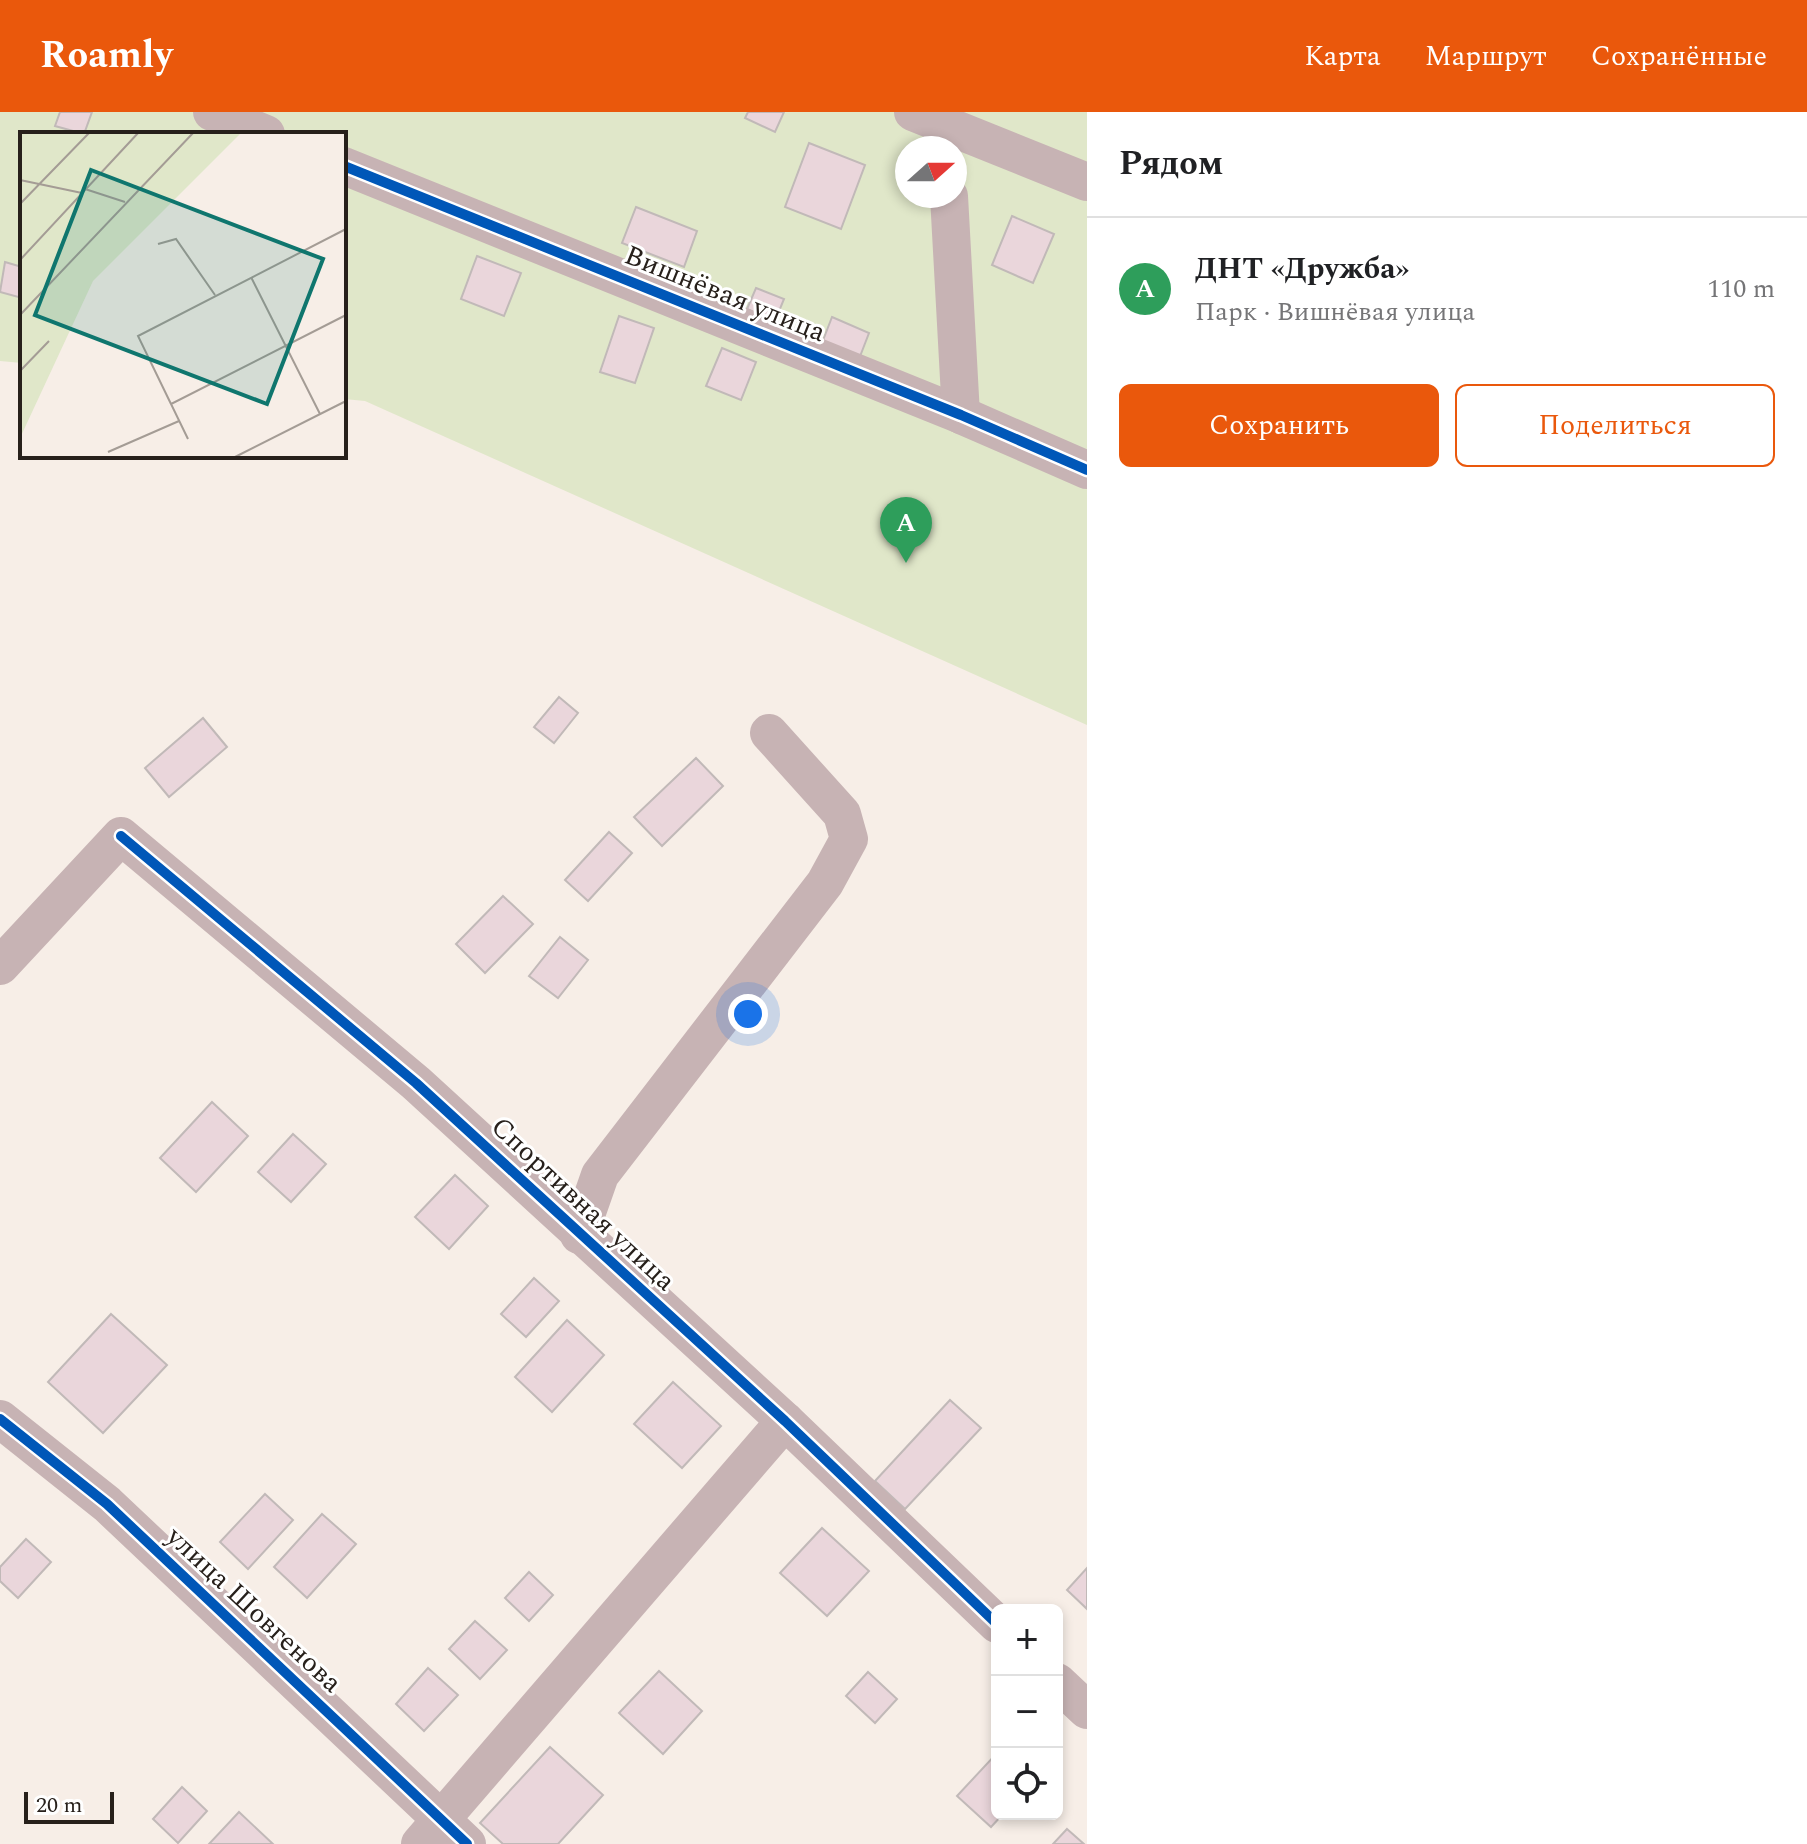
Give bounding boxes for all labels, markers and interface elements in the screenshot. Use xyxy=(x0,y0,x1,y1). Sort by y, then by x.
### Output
text: Roamly xyxy=(40,27,173,85)
text: Карта xyxy=(1304,35,1381,78)
text: Маршрут xyxy=(1425,35,1547,78)
text: Сохранённые xyxy=(1591,35,1767,78)
inset map xyxy=(20,132,346,458)
north arrow xyxy=(895,136,967,208)
text: Рядом xyxy=(1119,138,1223,190)
street label: Вишнёвая улица xyxy=(618,234,832,354)
text: ДНТ «Дружба» xyxy=(1195,246,1410,292)
text: A xyxy=(1135,269,1155,309)
text: 110 m xyxy=(1707,269,1775,309)
text: Парк · Вишнёвая улица xyxy=(1195,292,1475,332)
button: Сохранить xyxy=(1119,384,1439,467)
button: Поделиться xyxy=(1455,384,1775,467)
pin: A xyxy=(880,497,932,563)
your location xyxy=(728,994,768,1034)
street label: Спортивная улица xyxy=(481,1106,686,1302)
street label: улица Шовгенова xyxy=(155,1516,352,1704)
map controls xyxy=(991,1604,1063,1820)
button: + xyxy=(991,1604,1063,1676)
button: − xyxy=(991,1676,1063,1748)
button: locate xyxy=(991,1748,1063,1820)
scale bar xyxy=(24,1788,114,1824)
text: 20 m xyxy=(36,1789,82,1822)

